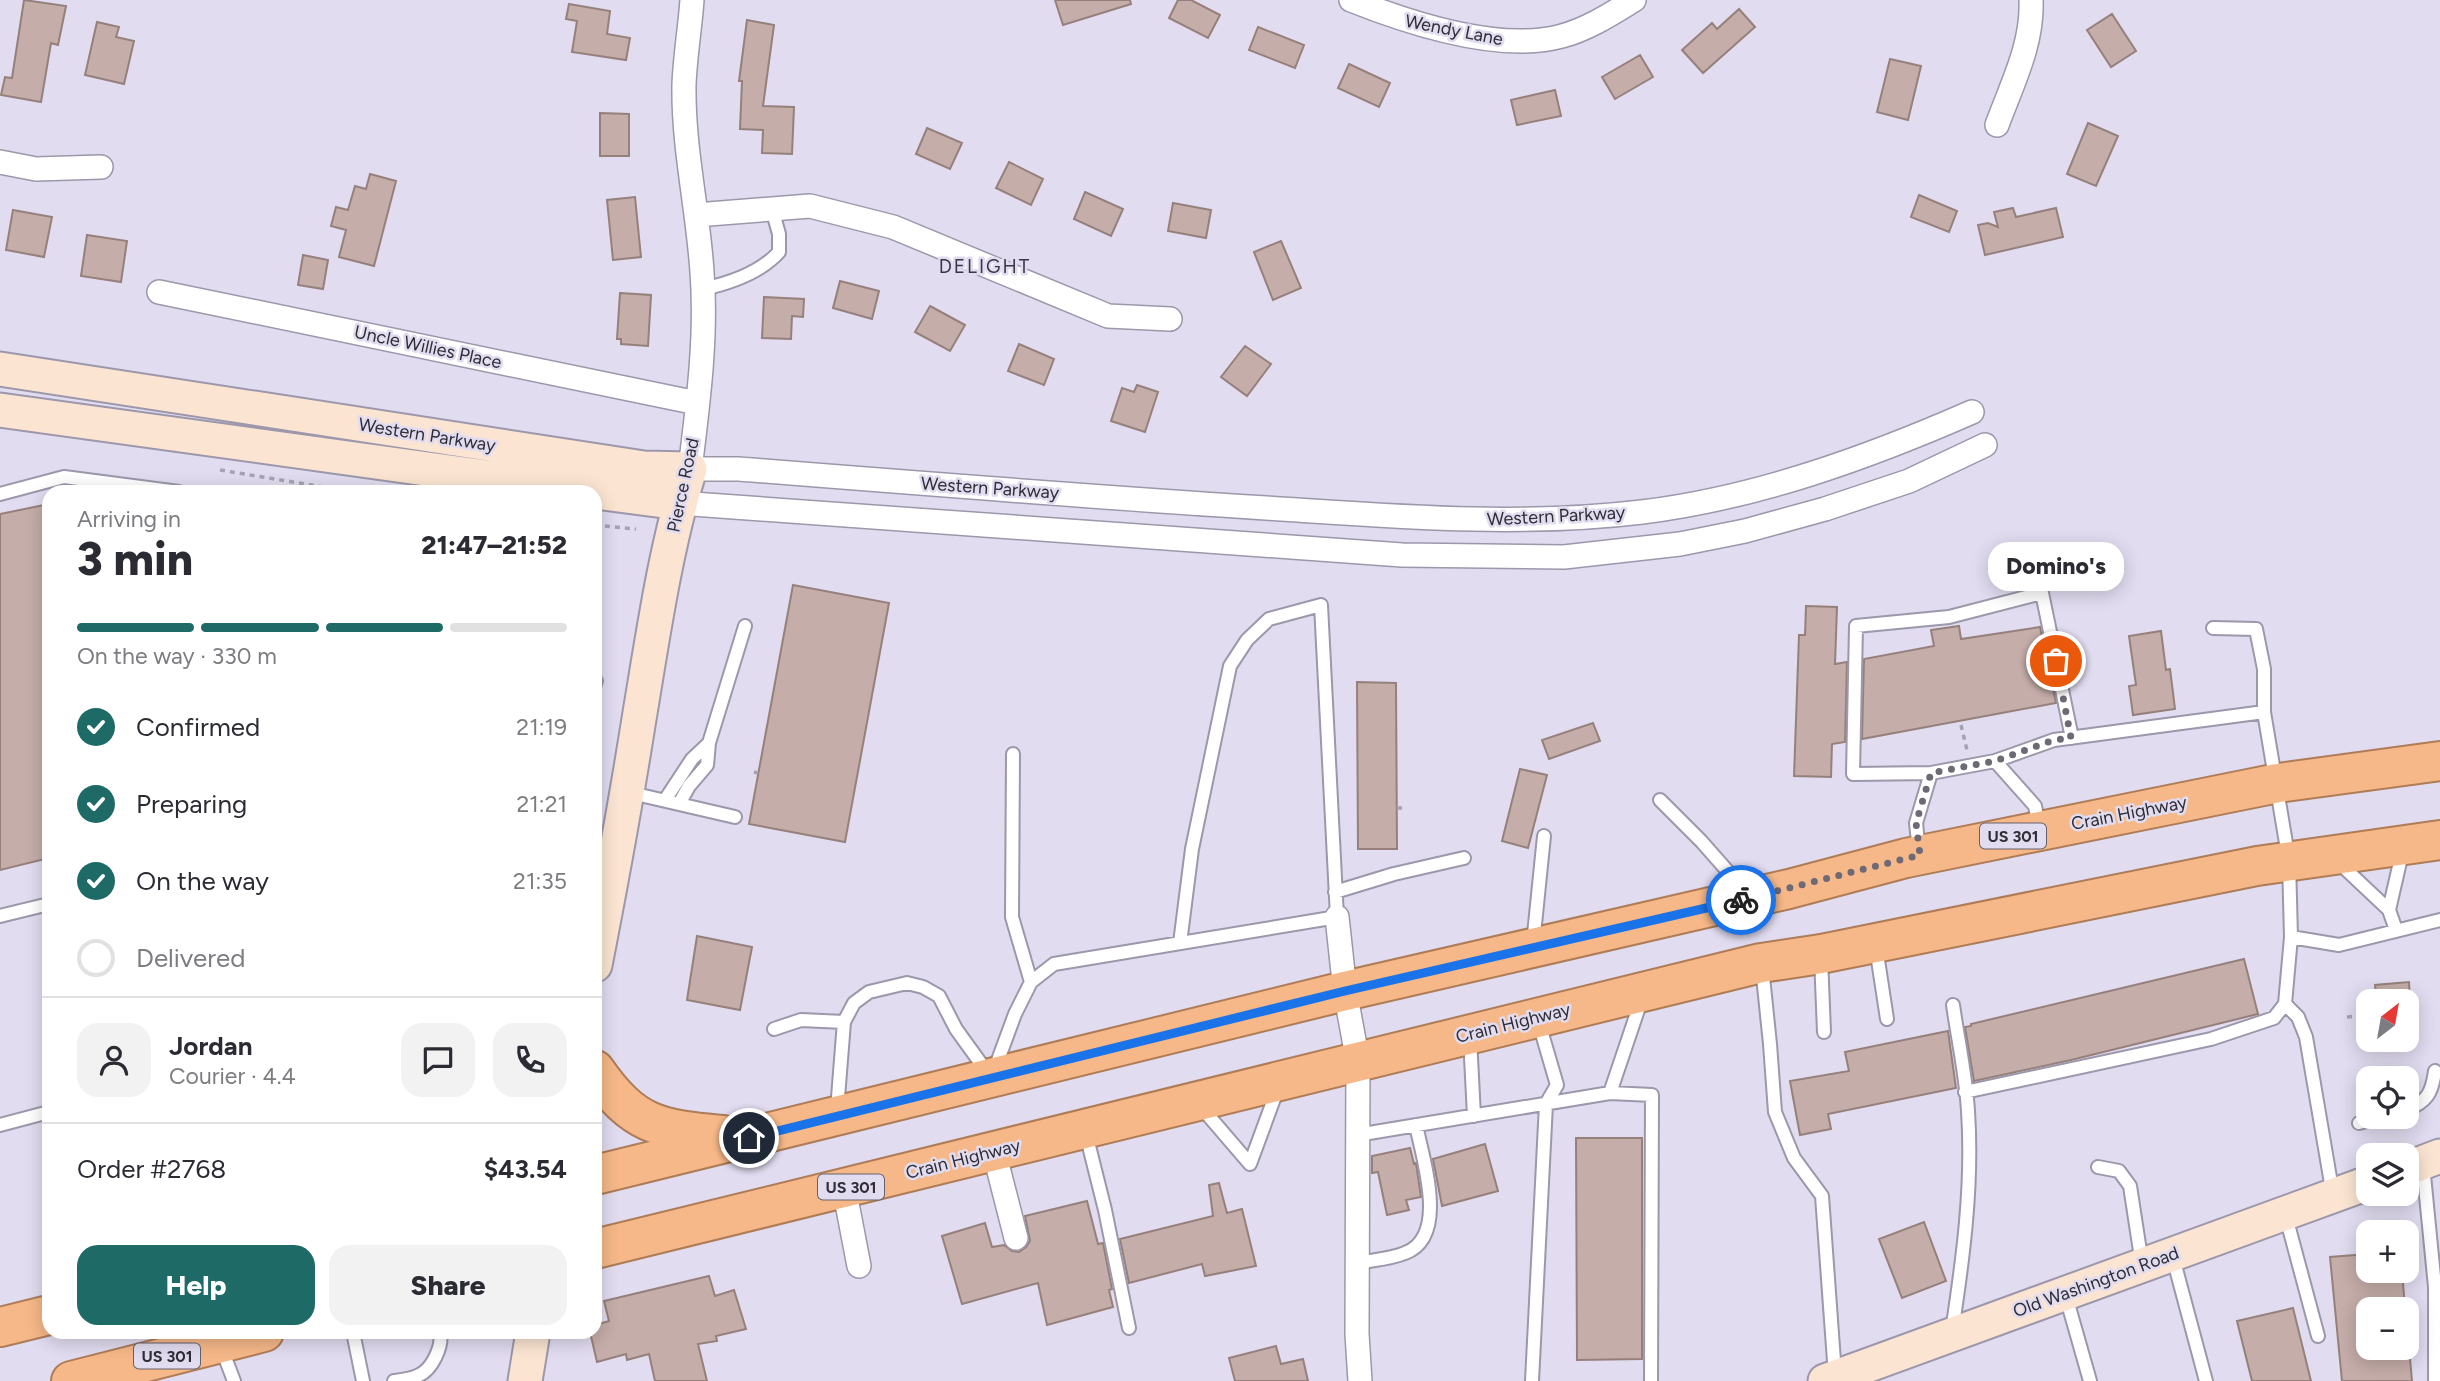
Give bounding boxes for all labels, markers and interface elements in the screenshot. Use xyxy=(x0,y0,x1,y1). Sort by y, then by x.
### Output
street label: Wendy Lane xyxy=(1403,10,1505,50)
district label: DELIGHT xyxy=(939,255,1031,278)
street label: Uncle Willies Place xyxy=(352,321,504,373)
street label: Western Parkway xyxy=(357,413,498,457)
street label: Pierce Road xyxy=(662,436,704,534)
street label: Western Parkway xyxy=(920,472,1060,504)
street label: Western Parkway xyxy=(1486,501,1626,531)
text: Arriving in xyxy=(77,505,181,533)
text: 21:47–21:52 xyxy=(421,529,567,561)
text: 3 min xyxy=(77,531,193,587)
callout: Domino's xyxy=(1988,542,2124,591)
text: Domino's xyxy=(2006,552,2106,580)
pin xyxy=(2026,631,2086,691)
text: On the way · 330 m xyxy=(77,642,277,670)
icon: bag xyxy=(2037,642,2075,680)
icon: check xyxy=(77,708,115,746)
text: Confirmed xyxy=(136,711,260,743)
text: 21:19 xyxy=(516,713,567,741)
icon: check xyxy=(77,785,115,823)
text: Preparing xyxy=(136,788,247,820)
text: 21:21 xyxy=(516,790,567,818)
street label: Crain Highway xyxy=(2069,791,2189,835)
road number: US 301 xyxy=(1980,824,2046,848)
icon: check xyxy=(77,862,115,900)
text: On the way xyxy=(136,865,269,897)
courier xyxy=(1706,865,1776,935)
text: 21:35 xyxy=(513,867,567,895)
icon: bike xyxy=(1722,881,1760,919)
text: Delivered xyxy=(136,942,245,974)
north arrow xyxy=(2356,989,2418,1052)
map controls xyxy=(2356,989,2419,1360)
street label: Crain Highway xyxy=(1453,998,1573,1048)
button: person xyxy=(77,1023,151,1097)
button: chat xyxy=(401,1023,475,1097)
button: phone xyxy=(493,1023,567,1097)
text: Jordan xyxy=(169,1030,252,1062)
text: Courier · 4.4 xyxy=(169,1062,296,1090)
button: locate xyxy=(2356,1066,2419,1129)
pin xyxy=(719,1108,779,1168)
icon: home xyxy=(730,1119,768,1157)
street label: Crain Highway xyxy=(903,1134,1023,1184)
button: layers xyxy=(2356,1143,2419,1206)
text: Order #2768 xyxy=(77,1153,226,1185)
text: $43.54 xyxy=(484,1153,567,1185)
road number: US 301 xyxy=(818,1175,884,1200)
button: + xyxy=(2356,1220,2419,1283)
street label: Old Washington Road xyxy=(2010,1242,2182,1322)
button: Help xyxy=(77,1245,315,1325)
button: Share xyxy=(329,1245,567,1325)
button: − xyxy=(2356,1297,2419,1360)
road number: US 301 xyxy=(134,1344,200,1368)

